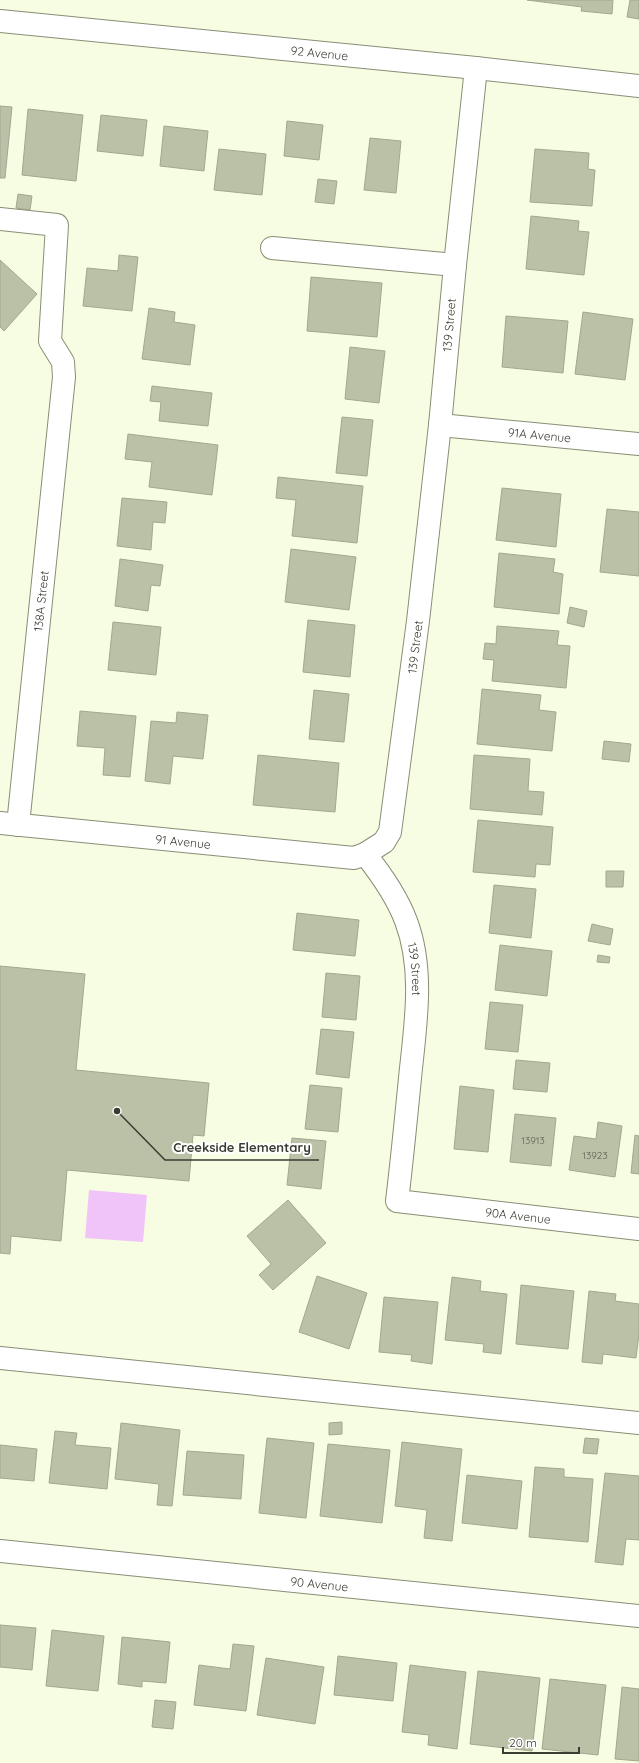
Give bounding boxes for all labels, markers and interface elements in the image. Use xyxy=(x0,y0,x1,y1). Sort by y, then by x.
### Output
street label: 92 Avenue xyxy=(290,42,349,63)
street label: 139 Street xyxy=(439,298,459,352)
street label: 91A Avenue xyxy=(507,424,572,445)
street label: 138A Street xyxy=(30,570,52,632)
street label: 139 Street xyxy=(404,620,426,674)
street label: 91 Avenue xyxy=(155,831,212,851)
street label: 139 Street xyxy=(405,941,425,996)
house number: 13913 xyxy=(521,1134,545,1147)
callout: Creekside Elementary xyxy=(165,1135,319,1160)
text: Creekside Elementary xyxy=(173,1139,311,1155)
house number: 13923 xyxy=(582,1149,608,1162)
street label: 90A Avenue xyxy=(484,1204,552,1226)
street label: 90 Avenue xyxy=(290,1573,349,1594)
scale bar xyxy=(503,1729,579,1755)
text: 20 m xyxy=(509,1735,537,1750)

